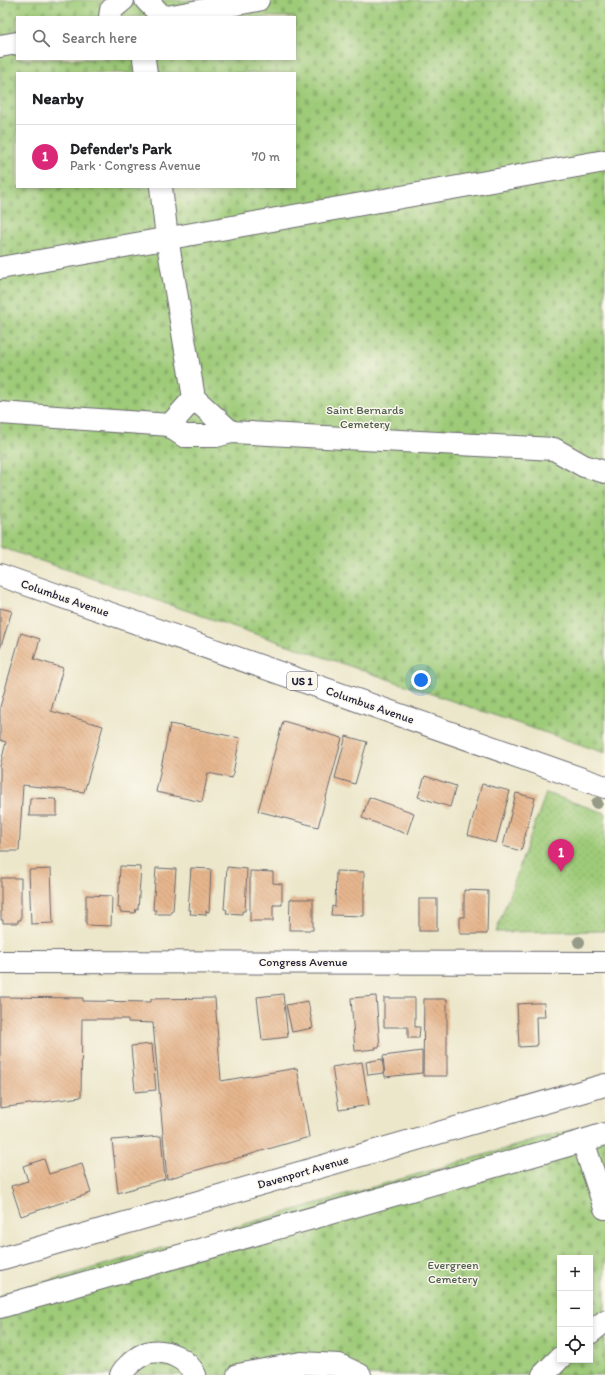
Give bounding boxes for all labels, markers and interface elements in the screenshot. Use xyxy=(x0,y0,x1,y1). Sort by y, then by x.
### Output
search box xyxy=(16,16,296,60)
icon: search xyxy=(30,27,52,49)
text: Search here xyxy=(62,29,137,47)
text: Nearby xyxy=(32,88,84,108)
text: Defender's Park xyxy=(70,140,172,158)
text: 1 xyxy=(42,149,48,164)
text: 70 m xyxy=(252,149,280,164)
text: Park · Congress Avenue xyxy=(70,158,201,173)
park label: Saint Bernards Cemetery xyxy=(326,403,404,431)
street label: Columbus Avenue xyxy=(19,576,111,620)
your location xyxy=(411,670,431,690)
road number: US 1 xyxy=(287,672,317,690)
street label: Columbus Avenue xyxy=(324,683,416,727)
pin: 1 xyxy=(548,839,574,872)
street label: Congress Avenue xyxy=(259,955,348,969)
street label: Davenport Avenue xyxy=(256,1152,350,1192)
map controls xyxy=(557,1255,593,1363)
button: + xyxy=(557,1255,593,1291)
park label: Evergreen Cemetery xyxy=(427,1258,479,1286)
button: − xyxy=(557,1291,593,1327)
button: locate xyxy=(557,1327,593,1363)

